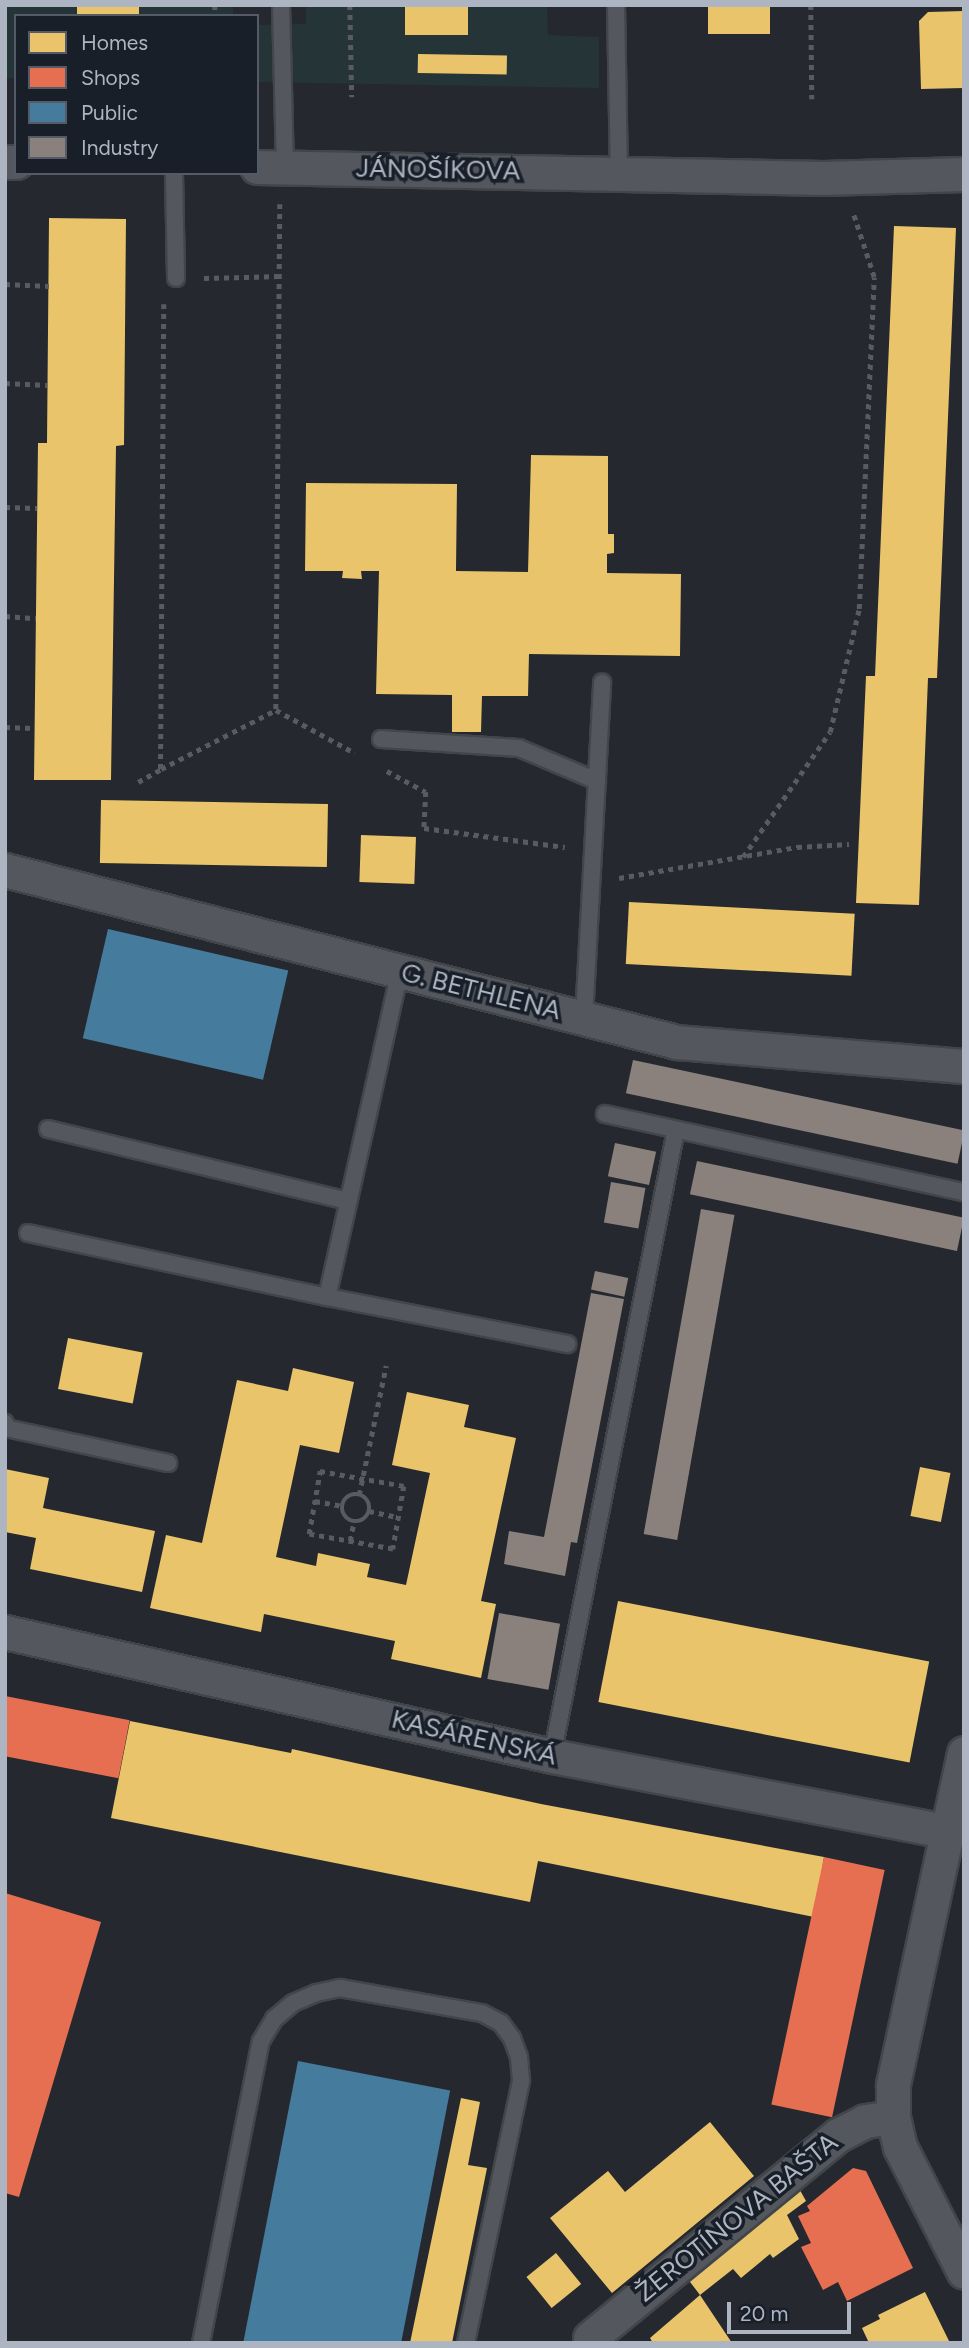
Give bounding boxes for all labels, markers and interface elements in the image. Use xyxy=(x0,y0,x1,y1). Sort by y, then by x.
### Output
legend xyxy=(14,14,259,175)
text: Homes xyxy=(81,30,148,55)
text: Shops xyxy=(81,65,140,90)
text: Public xyxy=(81,100,138,125)
text: Industry xyxy=(81,135,158,160)
street label: JÁNOŠÍKOVA xyxy=(355,153,521,187)
street label: G. BETHLENA xyxy=(398,957,564,1027)
street label: KASÁRENSKÁ xyxy=(389,1704,559,1772)
street label: ŽEROTÍNOVA BAŠTA xyxy=(630,2127,844,2309)
scale bar xyxy=(731,2288,855,2332)
text: 20 m xyxy=(740,2301,788,2326)

